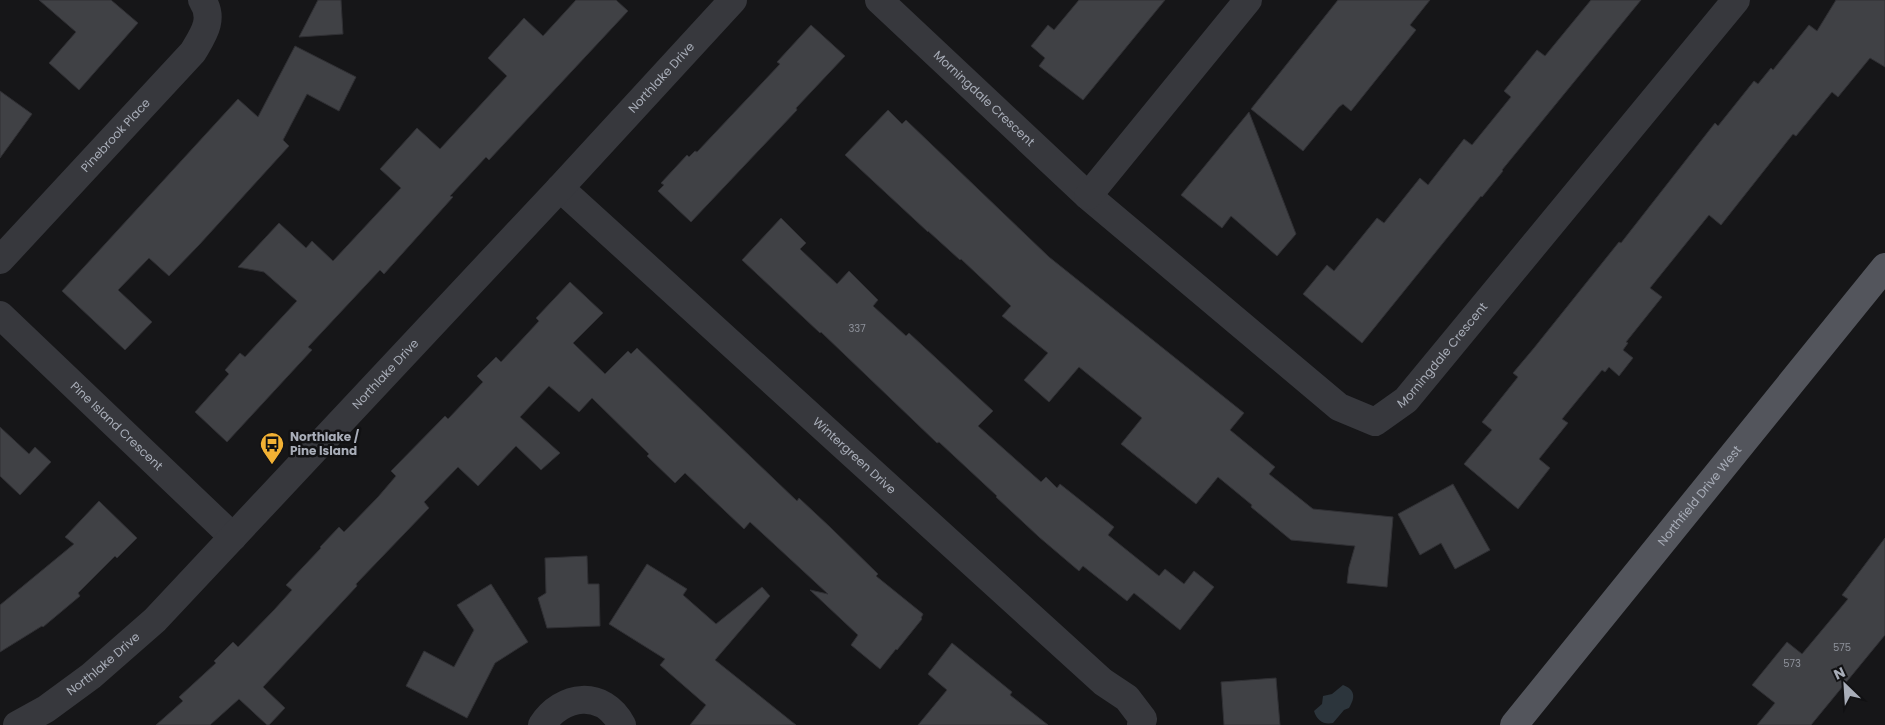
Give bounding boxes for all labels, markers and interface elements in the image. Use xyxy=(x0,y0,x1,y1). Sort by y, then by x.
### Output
street label: Northlake Drive xyxy=(624,38,698,117)
street label: Morningdale Crescent xyxy=(930,46,1039,150)
street label: Pinebrook Place xyxy=(77,94,154,176)
street label: Morningdale Crescent xyxy=(1393,299,1491,412)
house number: 337 xyxy=(848,321,866,336)
street label: Northlake Drive xyxy=(348,335,422,413)
street label: Pine Island Crescent xyxy=(67,378,167,474)
street label: Wintergreen Drive xyxy=(809,413,900,498)
place label: Northlake / Pine Island xyxy=(290,428,360,459)
bus stop icon: Northlake / Pine Island xyxy=(259,431,285,465)
street label: Northfield Drive West xyxy=(1654,442,1745,549)
street label: Northlake Drive xyxy=(63,628,143,699)
house number: 575 xyxy=(1833,640,1851,655)
house number: 573 xyxy=(1783,656,1801,671)
north arrow xyxy=(1820,660,1870,710)
text: N xyxy=(1831,662,1849,685)

